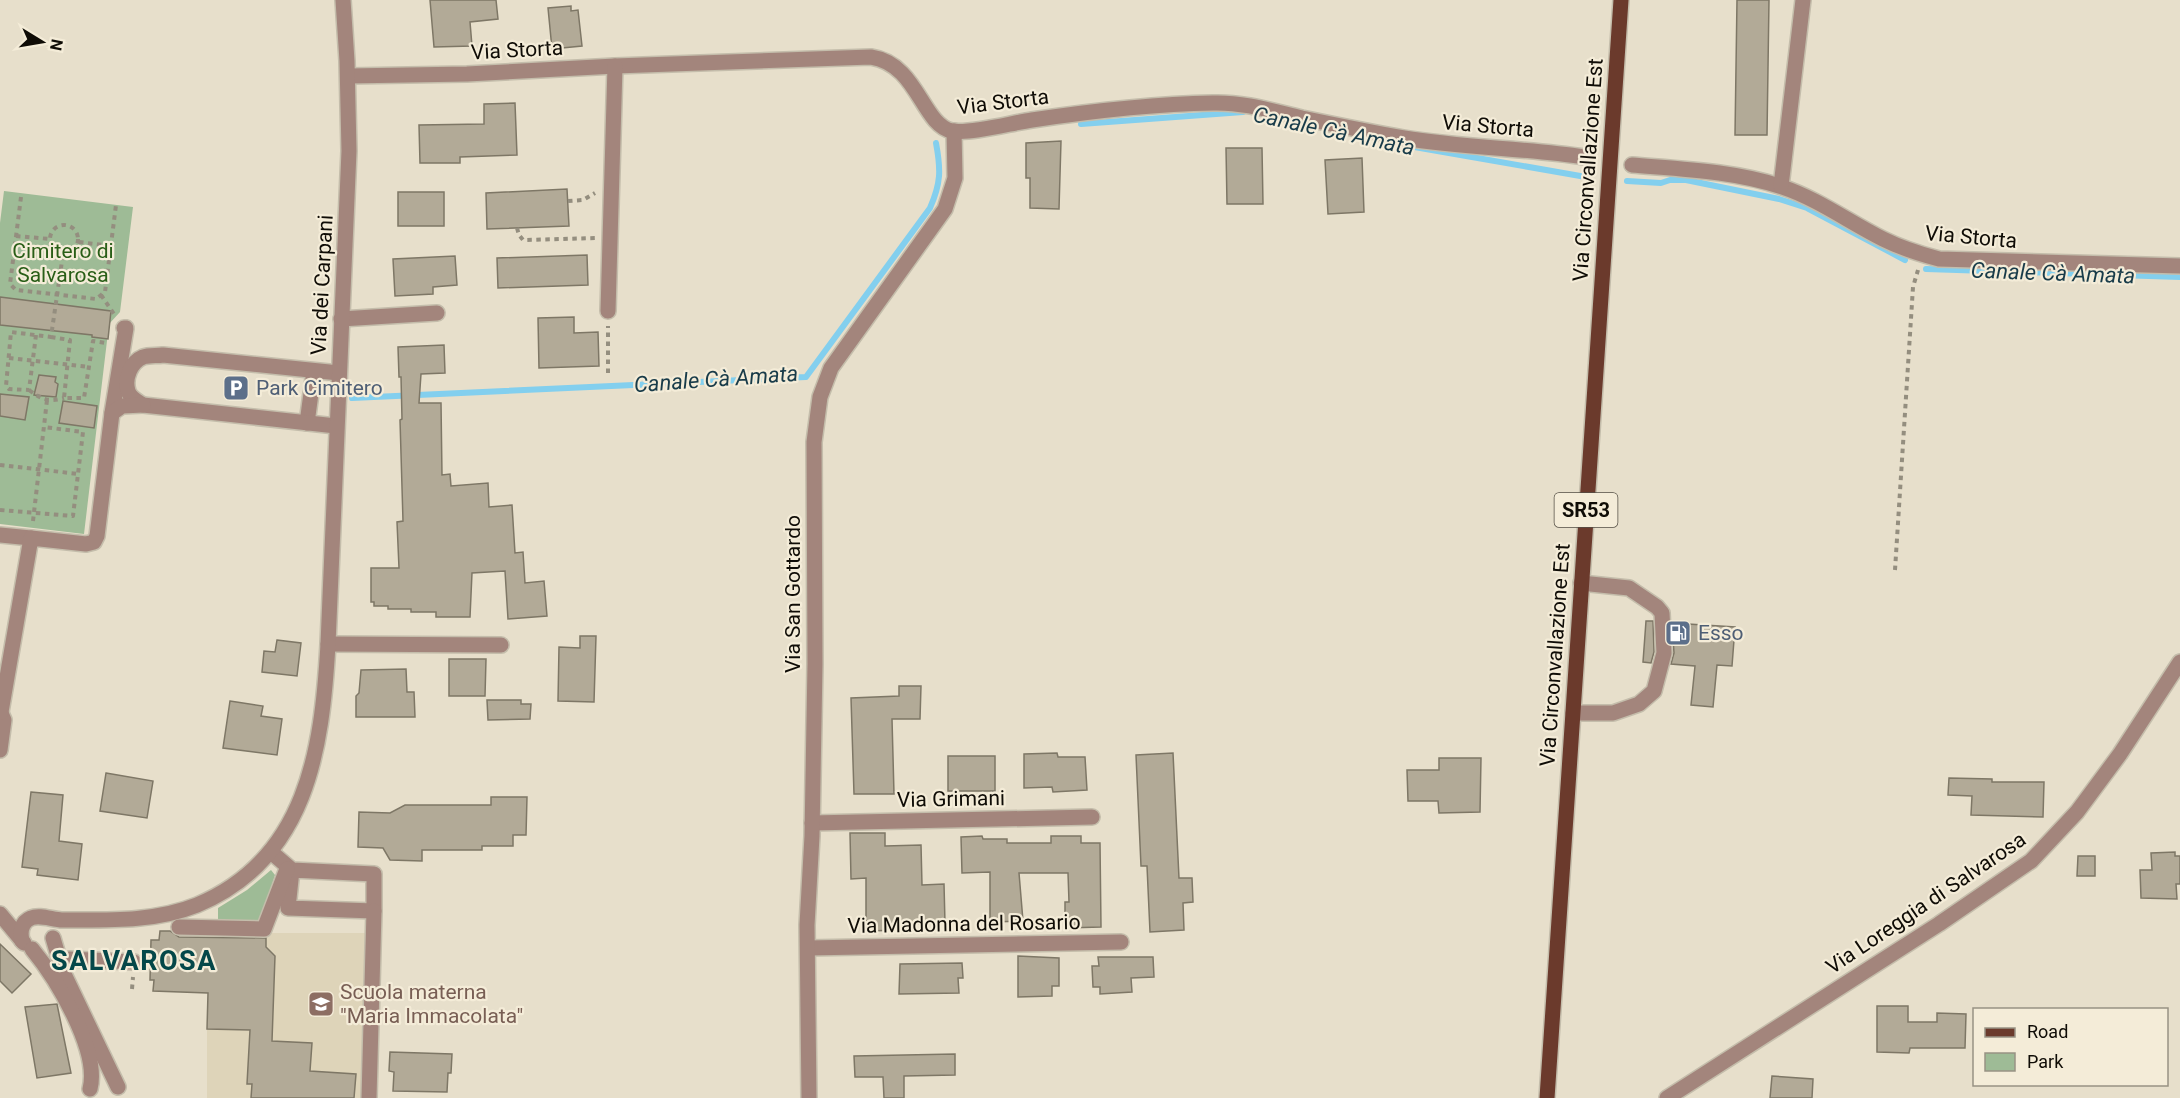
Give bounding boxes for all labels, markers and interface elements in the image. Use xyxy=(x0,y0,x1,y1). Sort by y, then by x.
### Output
north arrow xyxy=(12,12,72,72)
street label: Via Storta xyxy=(470,36,564,64)
text: N xyxy=(46,37,67,52)
street label: Via Circonvallazione Est xyxy=(1568,58,1608,282)
street label: Via Storta xyxy=(956,84,1050,120)
water label: Canale Cà Amata xyxy=(1251,102,1417,160)
street label: Via Storta xyxy=(1441,110,1535,142)
street label: Via dei Carpani xyxy=(306,214,338,356)
street label: Via Storta xyxy=(1924,221,2018,253)
park label: Cimitero di Salvarosa xyxy=(12,239,114,287)
water label: Canale Cà Amata xyxy=(1970,258,2136,288)
water label: Canale Cà Amata xyxy=(633,361,799,397)
parking icon: Park Cimitero xyxy=(221,373,251,403)
place label: Park Cimitero xyxy=(256,376,383,400)
road number: SR53 xyxy=(1554,493,1618,527)
street label: Via San Gottardo xyxy=(781,515,805,673)
street label: Via Circonvallazione Est xyxy=(1535,543,1575,767)
fuel station icon: Esso xyxy=(1663,618,1693,648)
place label: Esso xyxy=(1698,621,1744,645)
street label: Via Grimani xyxy=(897,786,1005,812)
street label: Via Loreggia di Salvarosa xyxy=(1822,827,2030,979)
street label: Via Madonna del Rosario xyxy=(847,910,1081,938)
district label: SALVAROSA xyxy=(51,945,217,977)
place label: Scuola materna "Maria Immacolata" xyxy=(340,980,523,1028)
school or university icon: Scuola materna "Maria Immacolata" xyxy=(306,989,336,1019)
legend xyxy=(1973,1008,2168,1086)
text: Road xyxy=(2027,1021,2068,1042)
text: Park xyxy=(2027,1051,2064,1072)

